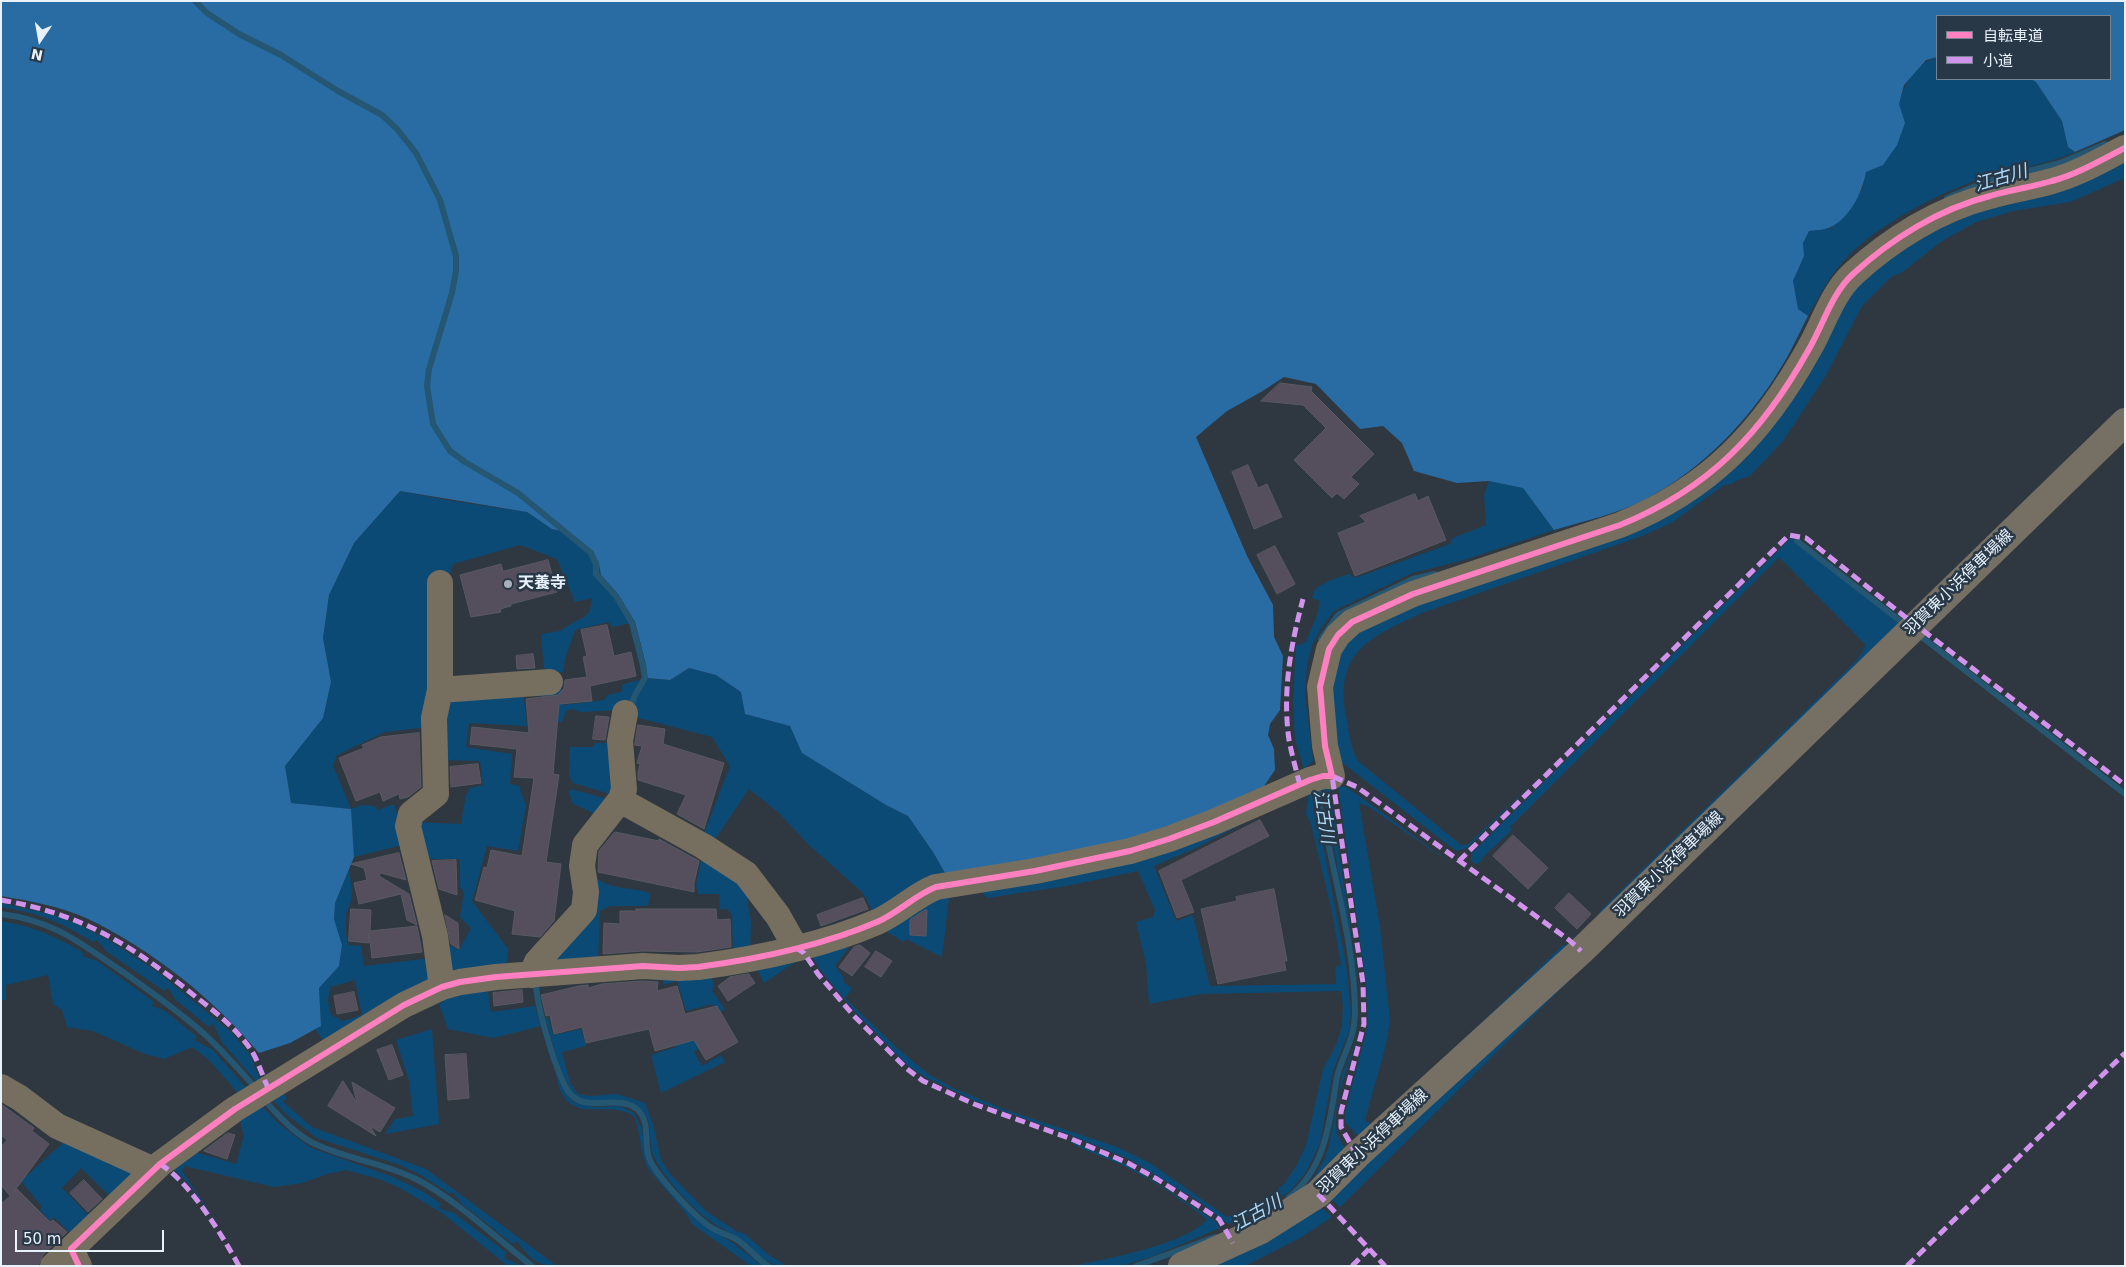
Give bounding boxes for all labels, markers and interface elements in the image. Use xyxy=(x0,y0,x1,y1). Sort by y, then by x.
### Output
north arrow xyxy=(15,15,65,65)
legend xyxy=(1936,15,2111,80)
text: 自転車道 xyxy=(1983,27,2043,45)
text: N xyxy=(29,46,44,64)
text: 小道 xyxy=(1983,52,2013,70)
water label: 江古川 xyxy=(1972,161,2030,197)
street label: 羽賀東小浜停車場線 xyxy=(1901,526,2017,640)
place label: 天養寺 xyxy=(518,574,566,594)
marker: 天養寺 xyxy=(502,578,514,590)
water label: 江古川 xyxy=(1308,789,1338,845)
street label: 羽賀東小浜停車場線 xyxy=(1611,808,1727,922)
street label: 羽賀東小浜停車場線 xyxy=(1314,1086,1432,1198)
water label: 江古川 xyxy=(1228,1191,1286,1237)
scale bar xyxy=(18,1220,166,1252)
text: 50 m xyxy=(23,1230,61,1248)

